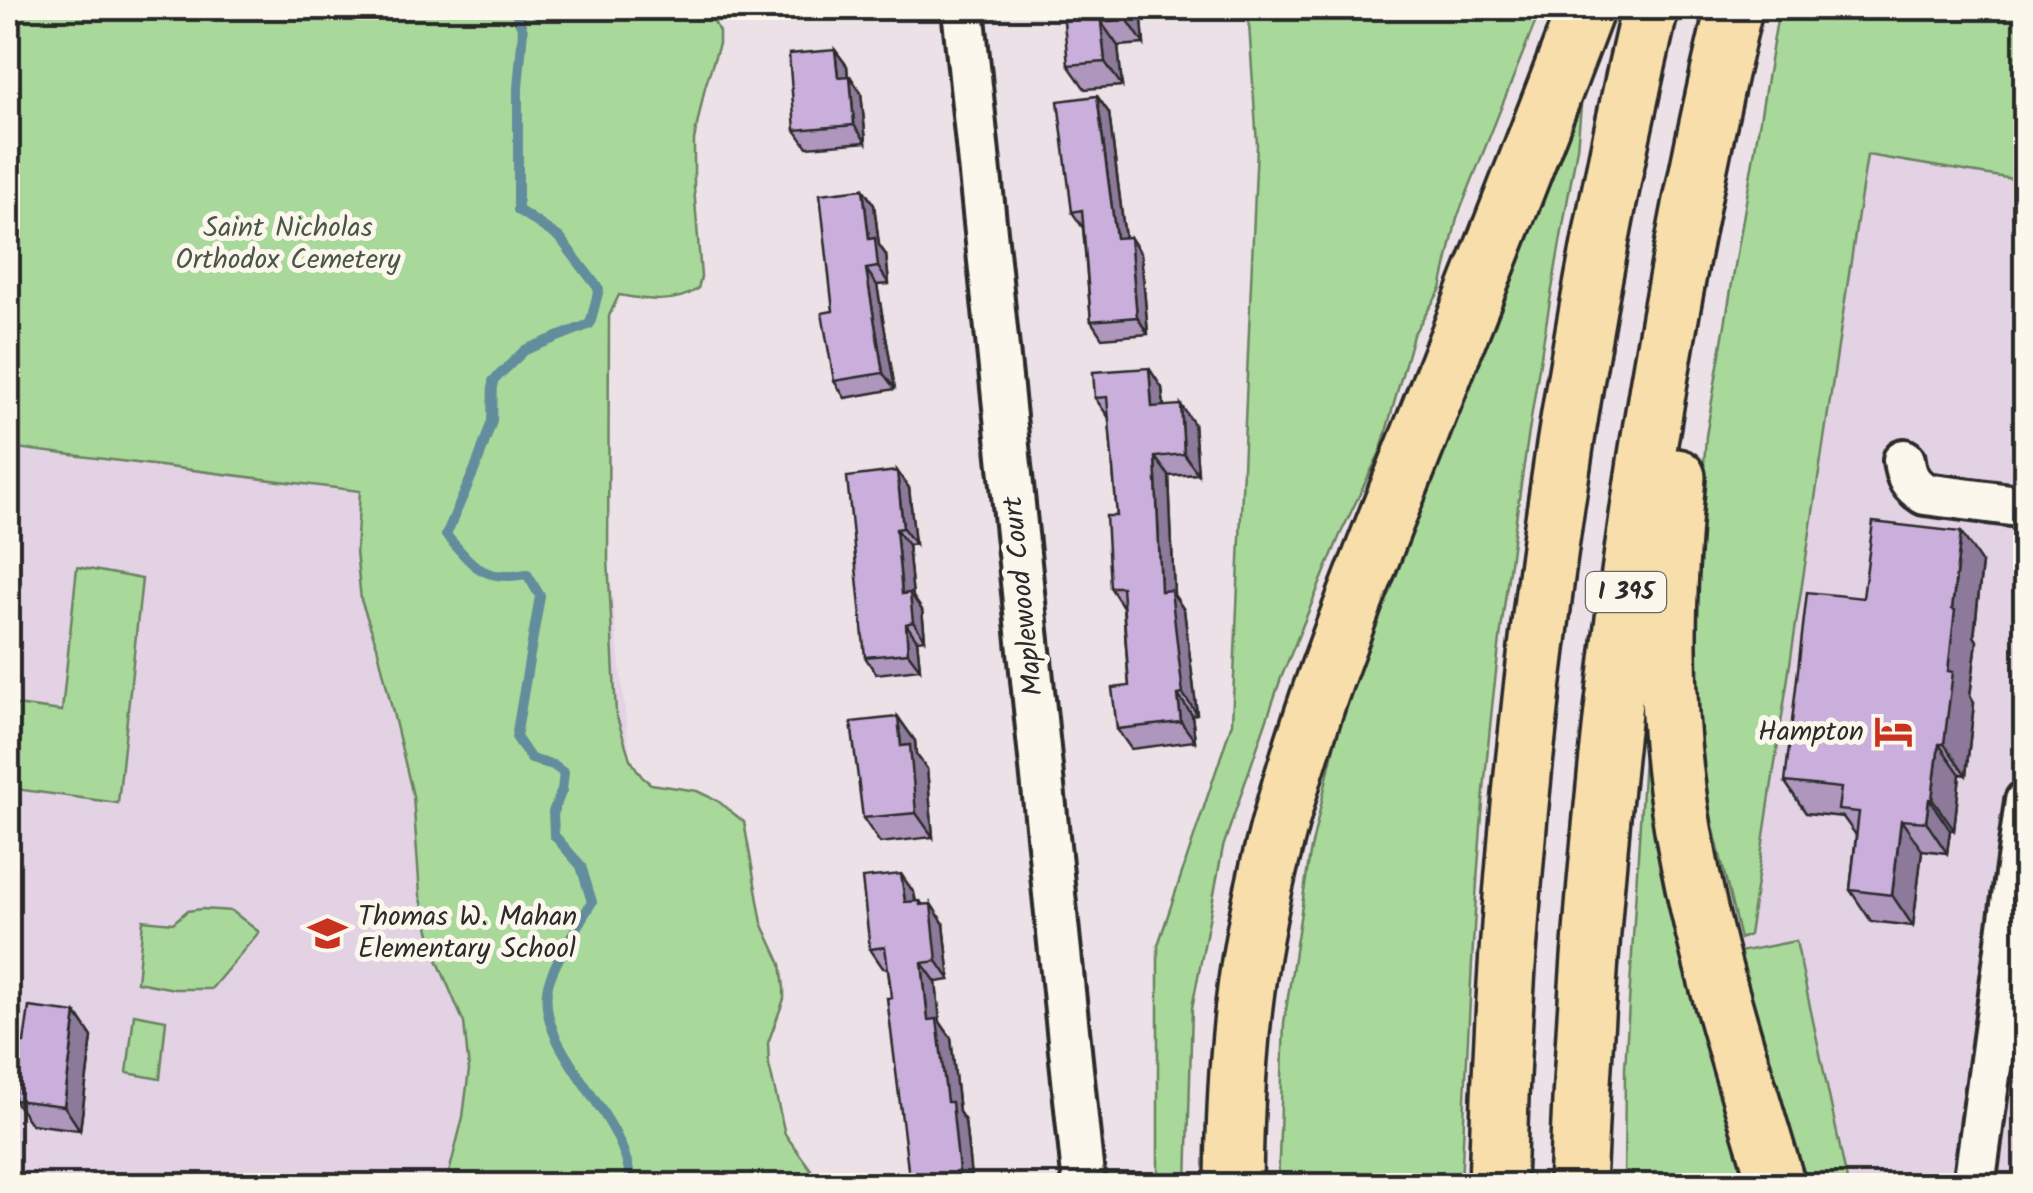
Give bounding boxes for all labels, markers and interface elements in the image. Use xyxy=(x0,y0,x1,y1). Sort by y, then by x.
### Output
park label: Saint Nicholas Orthodox Cemetery xyxy=(176,206,401,283)
street label: Maplewood Court xyxy=(991,493,1057,698)
road number: I 395 xyxy=(1586,572,1666,612)
place label: Hampton xyxy=(1758,710,1864,755)
hotel icon: Hampton xyxy=(1873,711,1915,753)
place label: Thomas W. Mahan Elementary School xyxy=(358,895,577,972)
school or university icon: Thomas W. Mahan Elementary School xyxy=(307,912,349,954)

